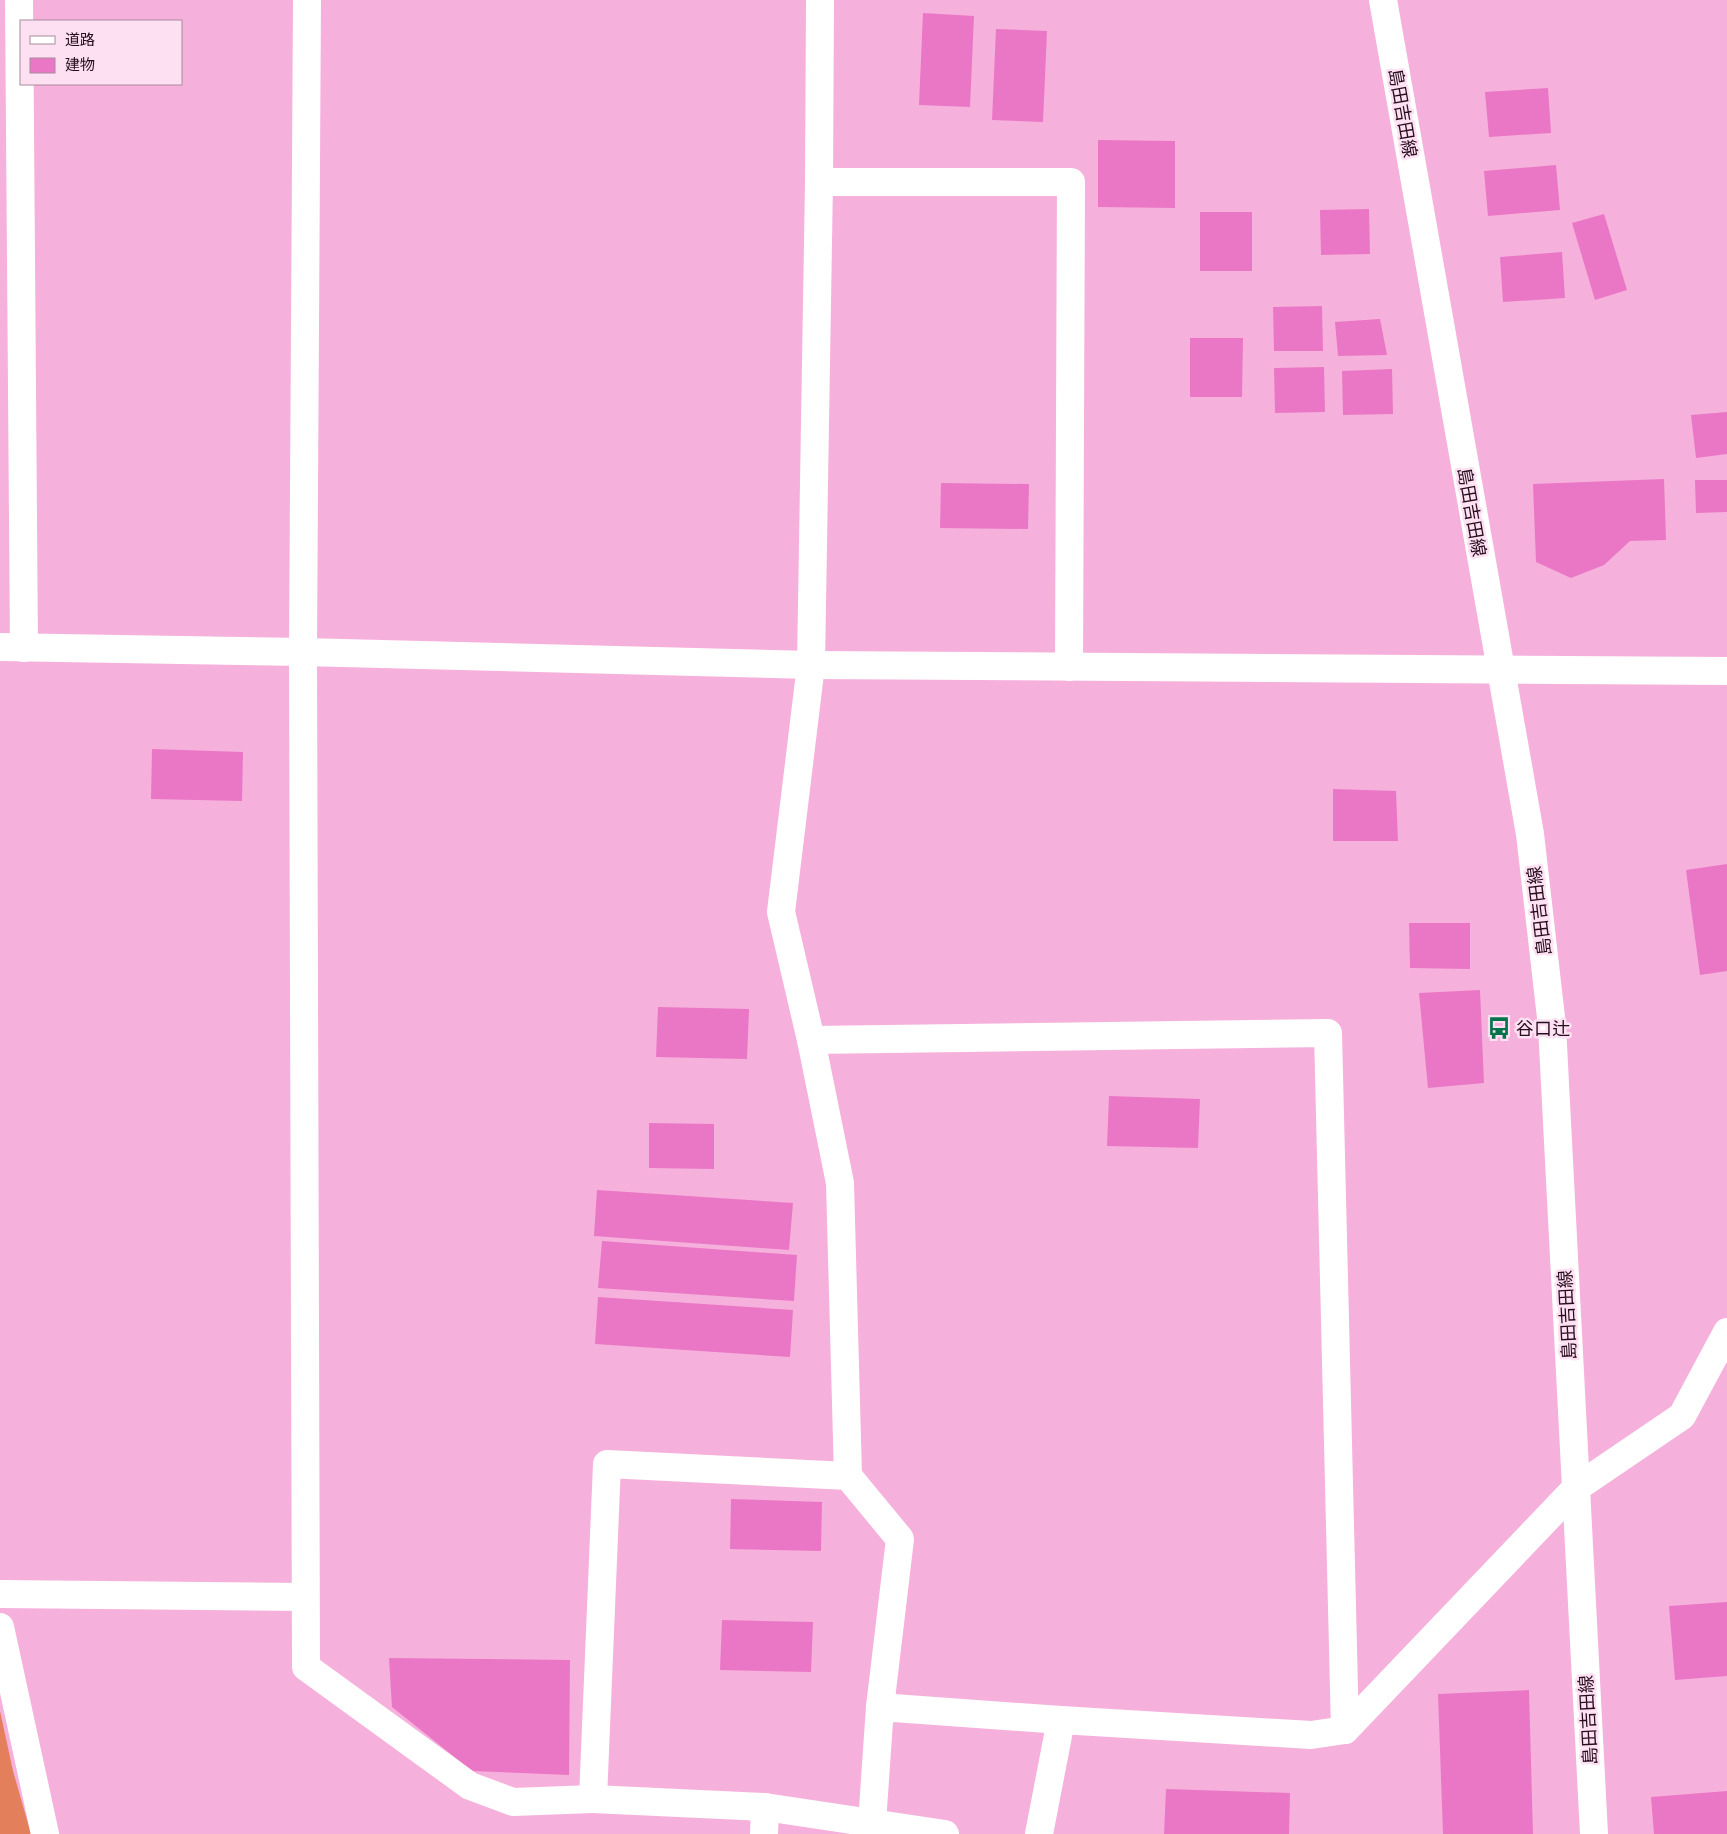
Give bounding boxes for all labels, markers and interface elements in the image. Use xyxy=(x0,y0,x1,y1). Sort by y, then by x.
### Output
legend xyxy=(20,20,182,85)
text: 道路 xyxy=(65,31,95,49)
text: 建物 xyxy=(65,56,95,74)
street label: 島田吉田線 xyxy=(1385,67,1421,159)
street label: 島田吉田線 xyxy=(1454,466,1490,558)
street label: 島田吉田線 xyxy=(1523,865,1555,957)
bus stop icon: 谷口辻 xyxy=(1486,1015,1512,1041)
place label: 谷口辻 xyxy=(1516,1018,1570,1039)
street label: 島田吉田線 xyxy=(1554,1270,1580,1360)
street label: 島田吉田線 xyxy=(1575,1675,1601,1765)

